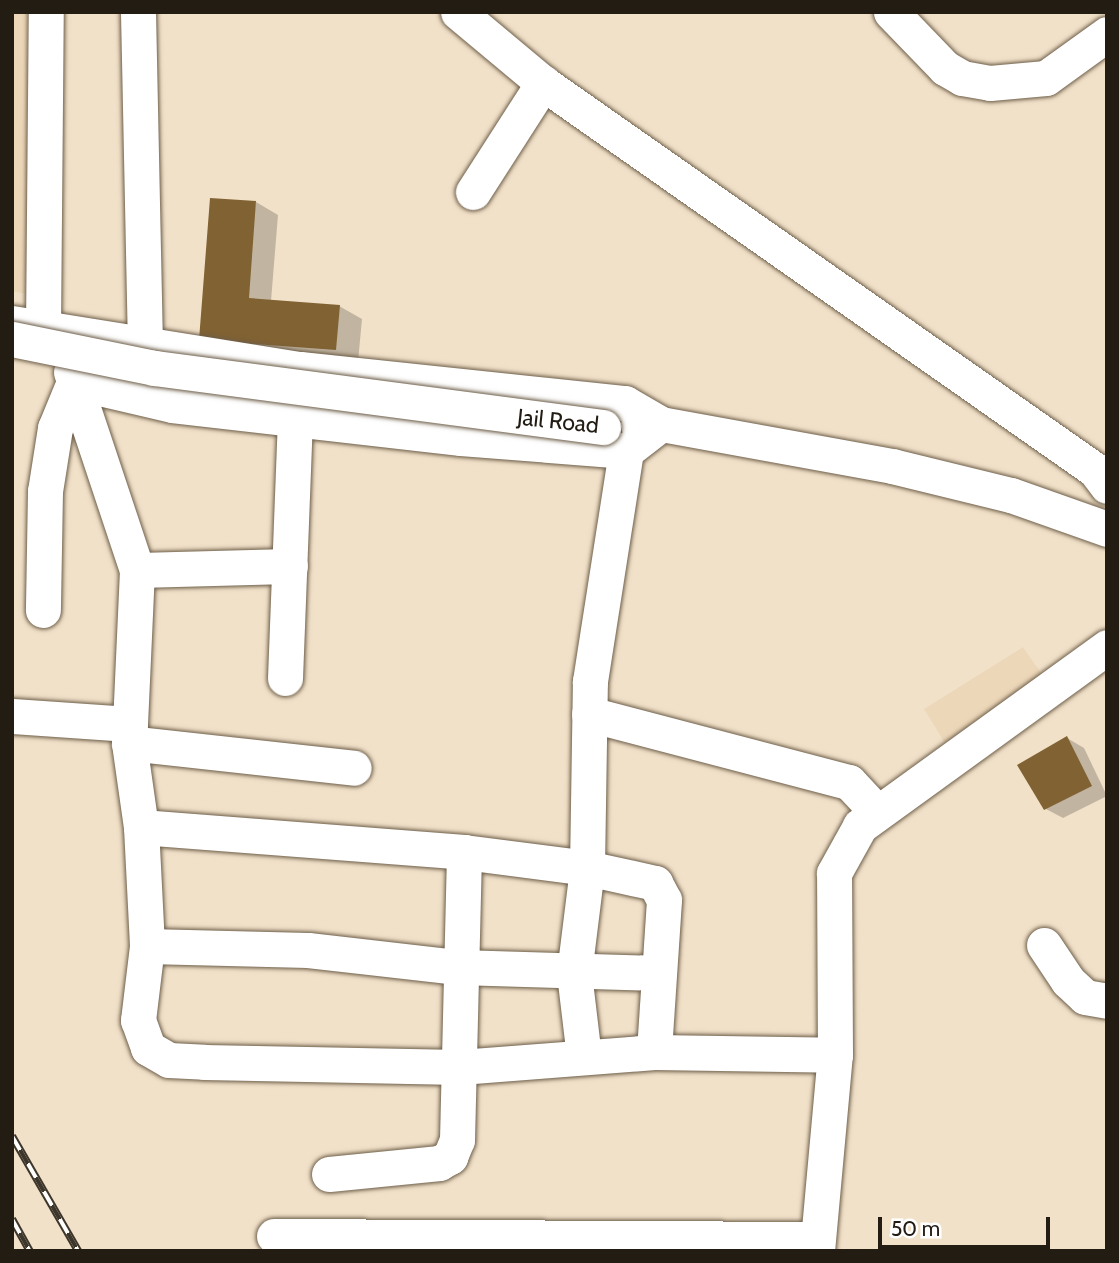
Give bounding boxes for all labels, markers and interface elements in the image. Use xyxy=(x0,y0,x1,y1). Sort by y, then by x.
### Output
street label: Jail Road xyxy=(516,403,600,439)
scale bar xyxy=(881,1204,1052,1248)
text: 50 m xyxy=(891,1216,940,1241)

